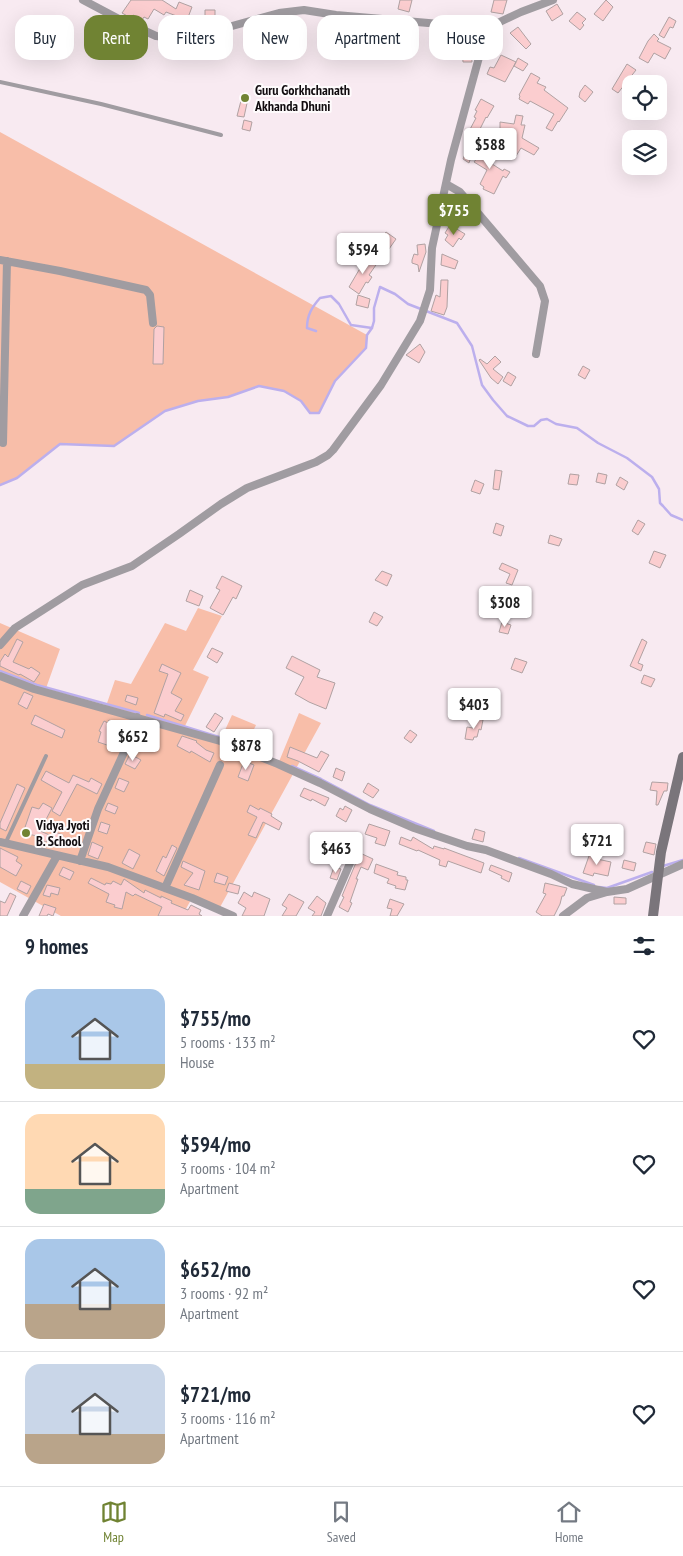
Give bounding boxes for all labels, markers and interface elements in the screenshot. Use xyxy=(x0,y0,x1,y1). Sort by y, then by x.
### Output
chip: Buy xyxy=(15,15,74,60)
chip: Rent xyxy=(84,15,148,60)
chip: Filters xyxy=(158,15,233,60)
chip: New xyxy=(243,15,307,60)
chip: Apartment xyxy=(317,15,419,60)
chip: House xyxy=(429,15,503,60)
map controls xyxy=(622,75,667,175)
button: locate xyxy=(622,75,667,120)
place label: Guru Gorkhchanath Akhanda Dhuni xyxy=(254,81,350,115)
marker: Guru Gorkhchanath Akhanda Dhuni xyxy=(239,92,251,104)
pin: $588 xyxy=(460,128,520,170)
button: layers xyxy=(622,130,667,175)
text: $588 xyxy=(475,134,505,154)
pin: $755 xyxy=(424,194,484,236)
text: $755 xyxy=(439,200,469,220)
pin: $594 xyxy=(333,232,393,275)
text: $594 xyxy=(348,239,378,259)
pin: $308 xyxy=(475,586,535,628)
text: $308 xyxy=(490,592,520,612)
pin: $403 xyxy=(444,688,504,730)
text: $403 xyxy=(459,694,489,714)
pin: $652 xyxy=(103,720,163,762)
text: $652 xyxy=(118,726,148,746)
pin: $878 xyxy=(216,728,276,771)
text: $878 xyxy=(231,735,261,755)
place label: Vidya Jyoti B. School xyxy=(35,816,90,850)
pin: $721 xyxy=(567,824,627,866)
marker: Vidya Jyoti B. School xyxy=(20,827,32,839)
text: $721 xyxy=(582,830,612,850)
pin: $463 xyxy=(306,832,366,874)
text: $463 xyxy=(321,838,351,858)
icon: filters xyxy=(630,932,658,960)
text: 9 homes xyxy=(25,933,88,960)
text: $755/mo xyxy=(180,1005,251,1032)
icon: home xyxy=(65,1009,125,1069)
icon: heart xyxy=(630,1025,658,1053)
text: 5 rooms · 133 m² xyxy=(180,1032,276,1052)
text: House xyxy=(180,1052,214,1072)
text: $594/mo xyxy=(180,1131,251,1158)
icon: home xyxy=(65,1134,125,1194)
icon: heart xyxy=(630,1150,658,1178)
text: 3 rooms · 104 m² xyxy=(180,1158,276,1178)
text: Apartment xyxy=(180,1178,239,1198)
text: $652/mo xyxy=(180,1256,251,1283)
icon: home xyxy=(65,1259,125,1319)
icon: heart xyxy=(630,1275,658,1303)
text: 3 rooms · 92 m² xyxy=(180,1283,268,1303)
text: Apartment xyxy=(180,1303,239,1323)
text: $721/mo xyxy=(180,1381,251,1408)
icon: home xyxy=(65,1384,125,1444)
icon: heart xyxy=(630,1400,658,1428)
text: 3 rooms · 116 m² xyxy=(180,1408,276,1428)
text: Apartment xyxy=(180,1428,239,1448)
tab: Map xyxy=(100,1498,128,1546)
tab: Saved xyxy=(327,1498,356,1546)
tab: Home xyxy=(555,1498,583,1546)

